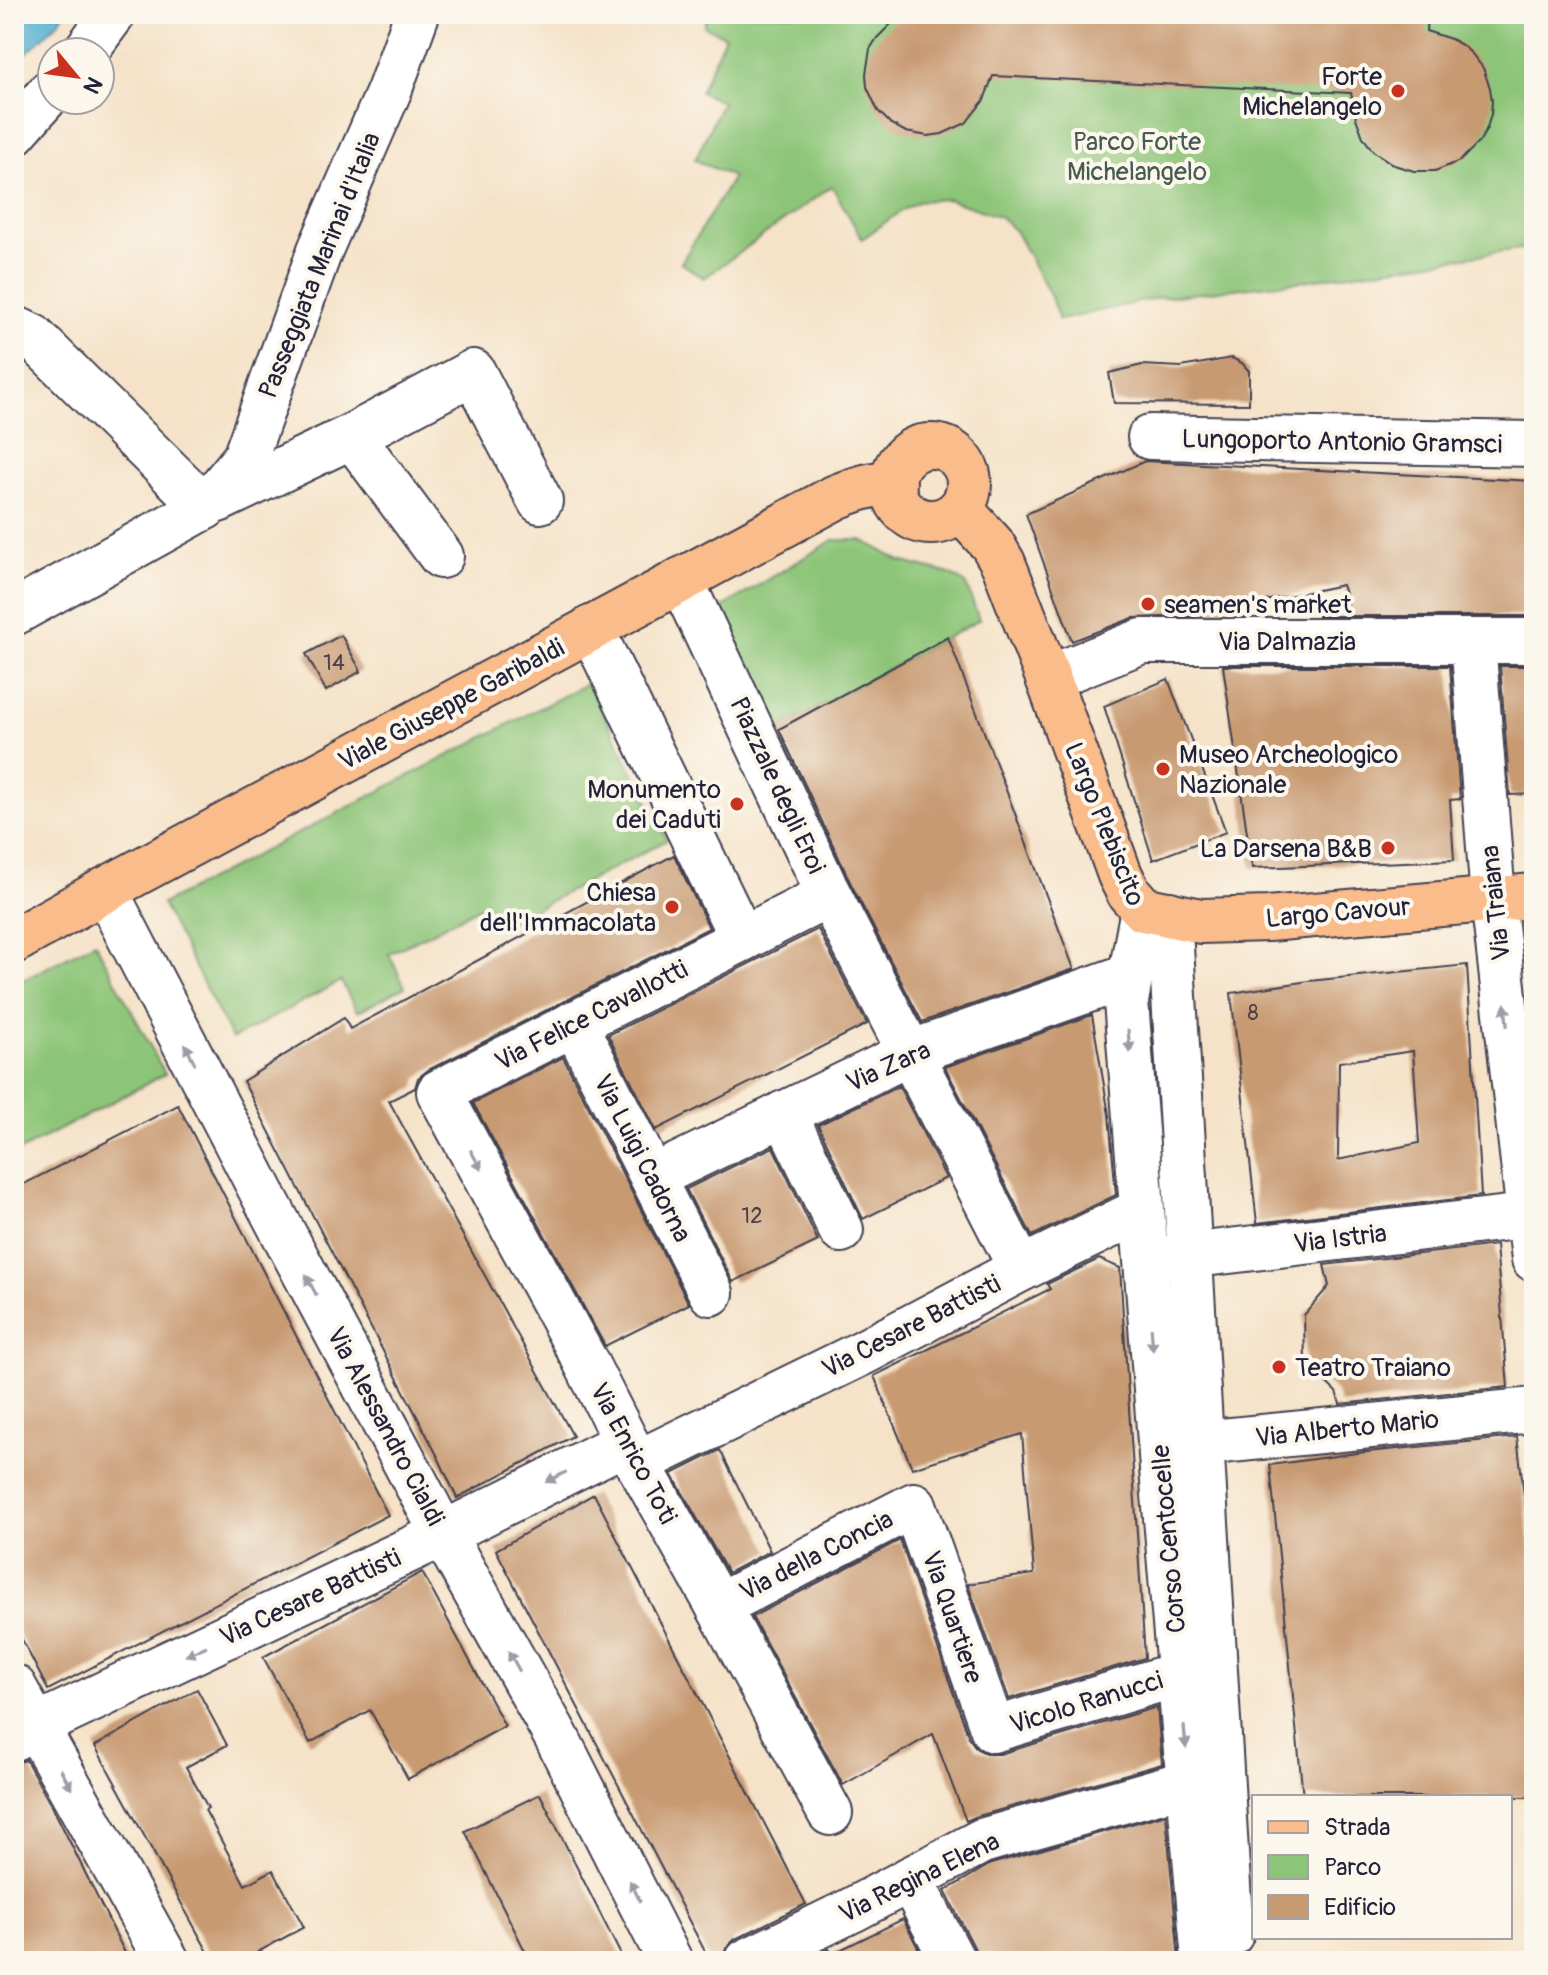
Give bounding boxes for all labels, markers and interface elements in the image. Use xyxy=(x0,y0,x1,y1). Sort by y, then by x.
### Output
north arrow xyxy=(36,36,116,116)
place label: Forte Michelangelo xyxy=(1242,61,1382,123)
text: N xyxy=(77,72,108,99)
marker: Forte Michelangelo xyxy=(1389,82,1407,100)
park label: Parco Forte Michelangelo xyxy=(1067,126,1207,188)
street label: Passeggiata Marinai d'Italia xyxy=(252,128,388,403)
street label: Lungoporto Antonio Gramsci xyxy=(1181,423,1503,461)
place label: seamen's market xyxy=(1164,589,1352,621)
marker: seamen's market xyxy=(1139,595,1157,613)
street label: Via Dalmazia xyxy=(1218,626,1356,658)
street label: Viale Giuseppe Garibaldi xyxy=(333,632,570,778)
house number: 14 xyxy=(323,649,345,677)
street label: Piazzale degli Eroi xyxy=(722,692,832,879)
street label: Largo Plebiscito xyxy=(1057,738,1151,911)
place label: Museo Archeologico Nazionale xyxy=(1179,739,1398,801)
marker: Museo Archeologico Nazionale xyxy=(1154,760,1172,778)
place label: Monumento dei Caduti xyxy=(587,774,721,836)
marker: Monumento dei Caduti xyxy=(728,795,746,813)
place label: La Darsena B&B xyxy=(1200,833,1372,865)
marker: La Darsena B&B xyxy=(1379,839,1397,857)
street label: Via Traiana xyxy=(1474,844,1518,962)
place label: Chiesa dell'Immacolata xyxy=(480,877,656,939)
street label: Largo Cavour xyxy=(1265,891,1412,935)
marker: Chiesa dell'Immacolata xyxy=(663,898,681,916)
street label: Via Felice Cavallotti xyxy=(490,954,693,1078)
house number: 8 xyxy=(1247,999,1259,1027)
one-way arrow xyxy=(1500,1002,1513,1027)
one-way arrow xyxy=(1123,1029,1136,1054)
street label: Via Zara xyxy=(841,1034,936,1100)
one-way arrow xyxy=(184,1043,197,1066)
street label: Via Luigi Cadorna xyxy=(586,1069,698,1248)
one-way arrow xyxy=(469,1149,483,1171)
house number: 12 xyxy=(742,1202,762,1230)
street label: Via Istria xyxy=(1292,1217,1388,1261)
street label: Via Cesare Battisti xyxy=(817,1268,1006,1386)
one-way arrow xyxy=(304,1273,317,1296)
street label: Via Alessandro Cialdi xyxy=(319,1322,451,1531)
one-way arrow xyxy=(1146,1327,1159,1352)
place label: Teatro Traiano xyxy=(1295,1352,1451,1384)
marker: Teatro Traiano xyxy=(1270,1358,1288,1376)
street label: Via Enrico Toti xyxy=(583,1377,684,1530)
street label: Via Alberto Mario xyxy=(1254,1403,1441,1455)
street label: Corso Centocelle xyxy=(1145,1443,1193,1634)
one-way arrow xyxy=(545,1471,568,1484)
street label: Via della Concia xyxy=(734,1503,899,1608)
street label: Via Cesare Battisti xyxy=(215,1542,406,1654)
street label: Via Quartiere xyxy=(914,1547,990,1688)
one-way arrow xyxy=(184,1644,207,1658)
one-way arrow xyxy=(507,1650,521,1672)
street label: Vicolo Ranucci xyxy=(1006,1665,1167,1741)
one-way arrow xyxy=(1178,1725,1191,1750)
one-way arrow xyxy=(59,1768,73,1791)
legend xyxy=(1252,1795,1512,1939)
text: Strada xyxy=(1324,1813,1390,1842)
street label: Via Regina Elena xyxy=(834,1825,1005,1931)
text: Parco xyxy=(1324,1853,1381,1882)
one-way arrow xyxy=(628,1880,641,1903)
text: Edificio xyxy=(1324,1893,1396,1922)

